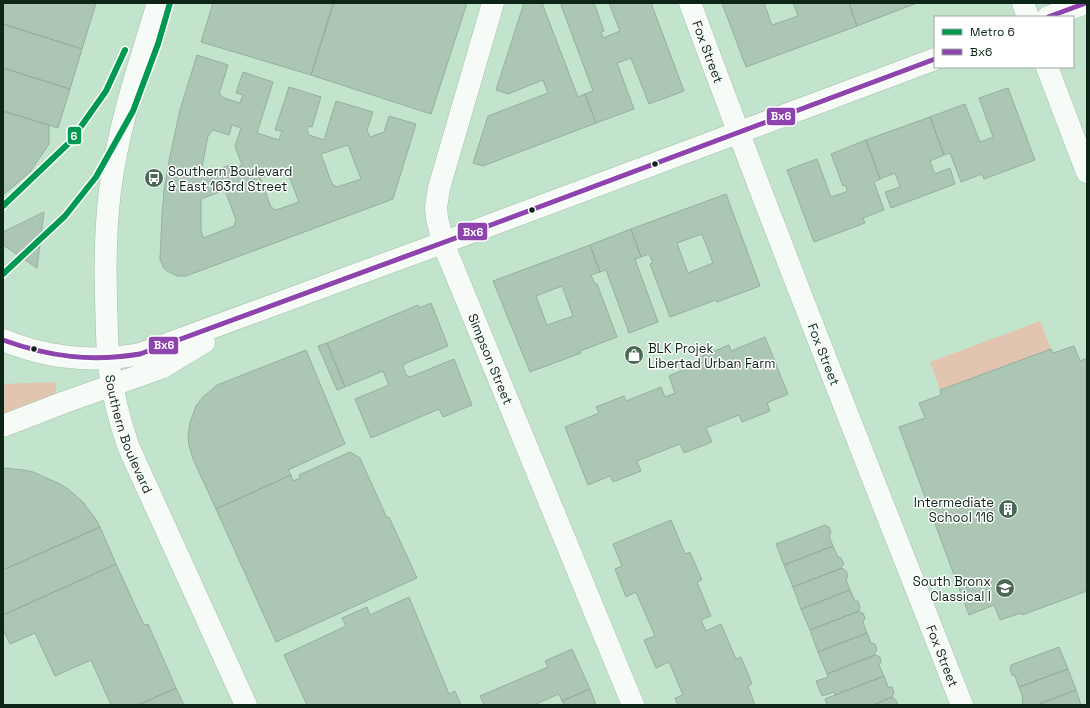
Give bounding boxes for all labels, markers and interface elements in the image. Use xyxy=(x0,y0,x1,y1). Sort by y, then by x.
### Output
legend xyxy=(934,16,1074,68)
street label: Fox Street xyxy=(689,18,728,85)
text: Metro 6 xyxy=(970,24,1015,40)
text: Bx6 xyxy=(970,44,992,60)
line badge: Bx6 xyxy=(766,107,796,126)
text: Bx6 xyxy=(771,109,792,123)
line badge: 6 xyxy=(67,126,82,145)
text: 6 xyxy=(71,129,78,143)
unlabelled marker xyxy=(650,159,660,169)
place label: Southern Boulevard & East 163rd Street xyxy=(168,163,292,195)
bus stop icon: Southern Boulevard & East 163rd Street xyxy=(143,167,165,189)
unlabelled marker xyxy=(527,205,537,215)
line badge: Bx6 xyxy=(457,222,488,241)
text: Bx6 xyxy=(463,225,484,239)
street label: Simpson Street xyxy=(464,311,517,407)
street label: Fox Street xyxy=(804,321,844,388)
line badge: Bx6 xyxy=(148,336,179,355)
text: Bx6 xyxy=(154,338,175,352)
place label: BLK Projek Libertad Urban Farm xyxy=(648,340,775,372)
unlabelled marker xyxy=(29,344,39,354)
shop icon: BLK Projek Libertad Urban Farm xyxy=(623,344,645,366)
street label: Southern Boulevard xyxy=(102,373,157,496)
place label: Intermediate School 116 xyxy=(914,494,994,526)
building icon: Intermediate School 116 xyxy=(997,498,1019,520)
place label: South Bronx Classical I xyxy=(913,573,991,605)
school or university icon: South Bronx Classical I xyxy=(994,577,1016,599)
street label: Fox Street xyxy=(923,622,963,689)

